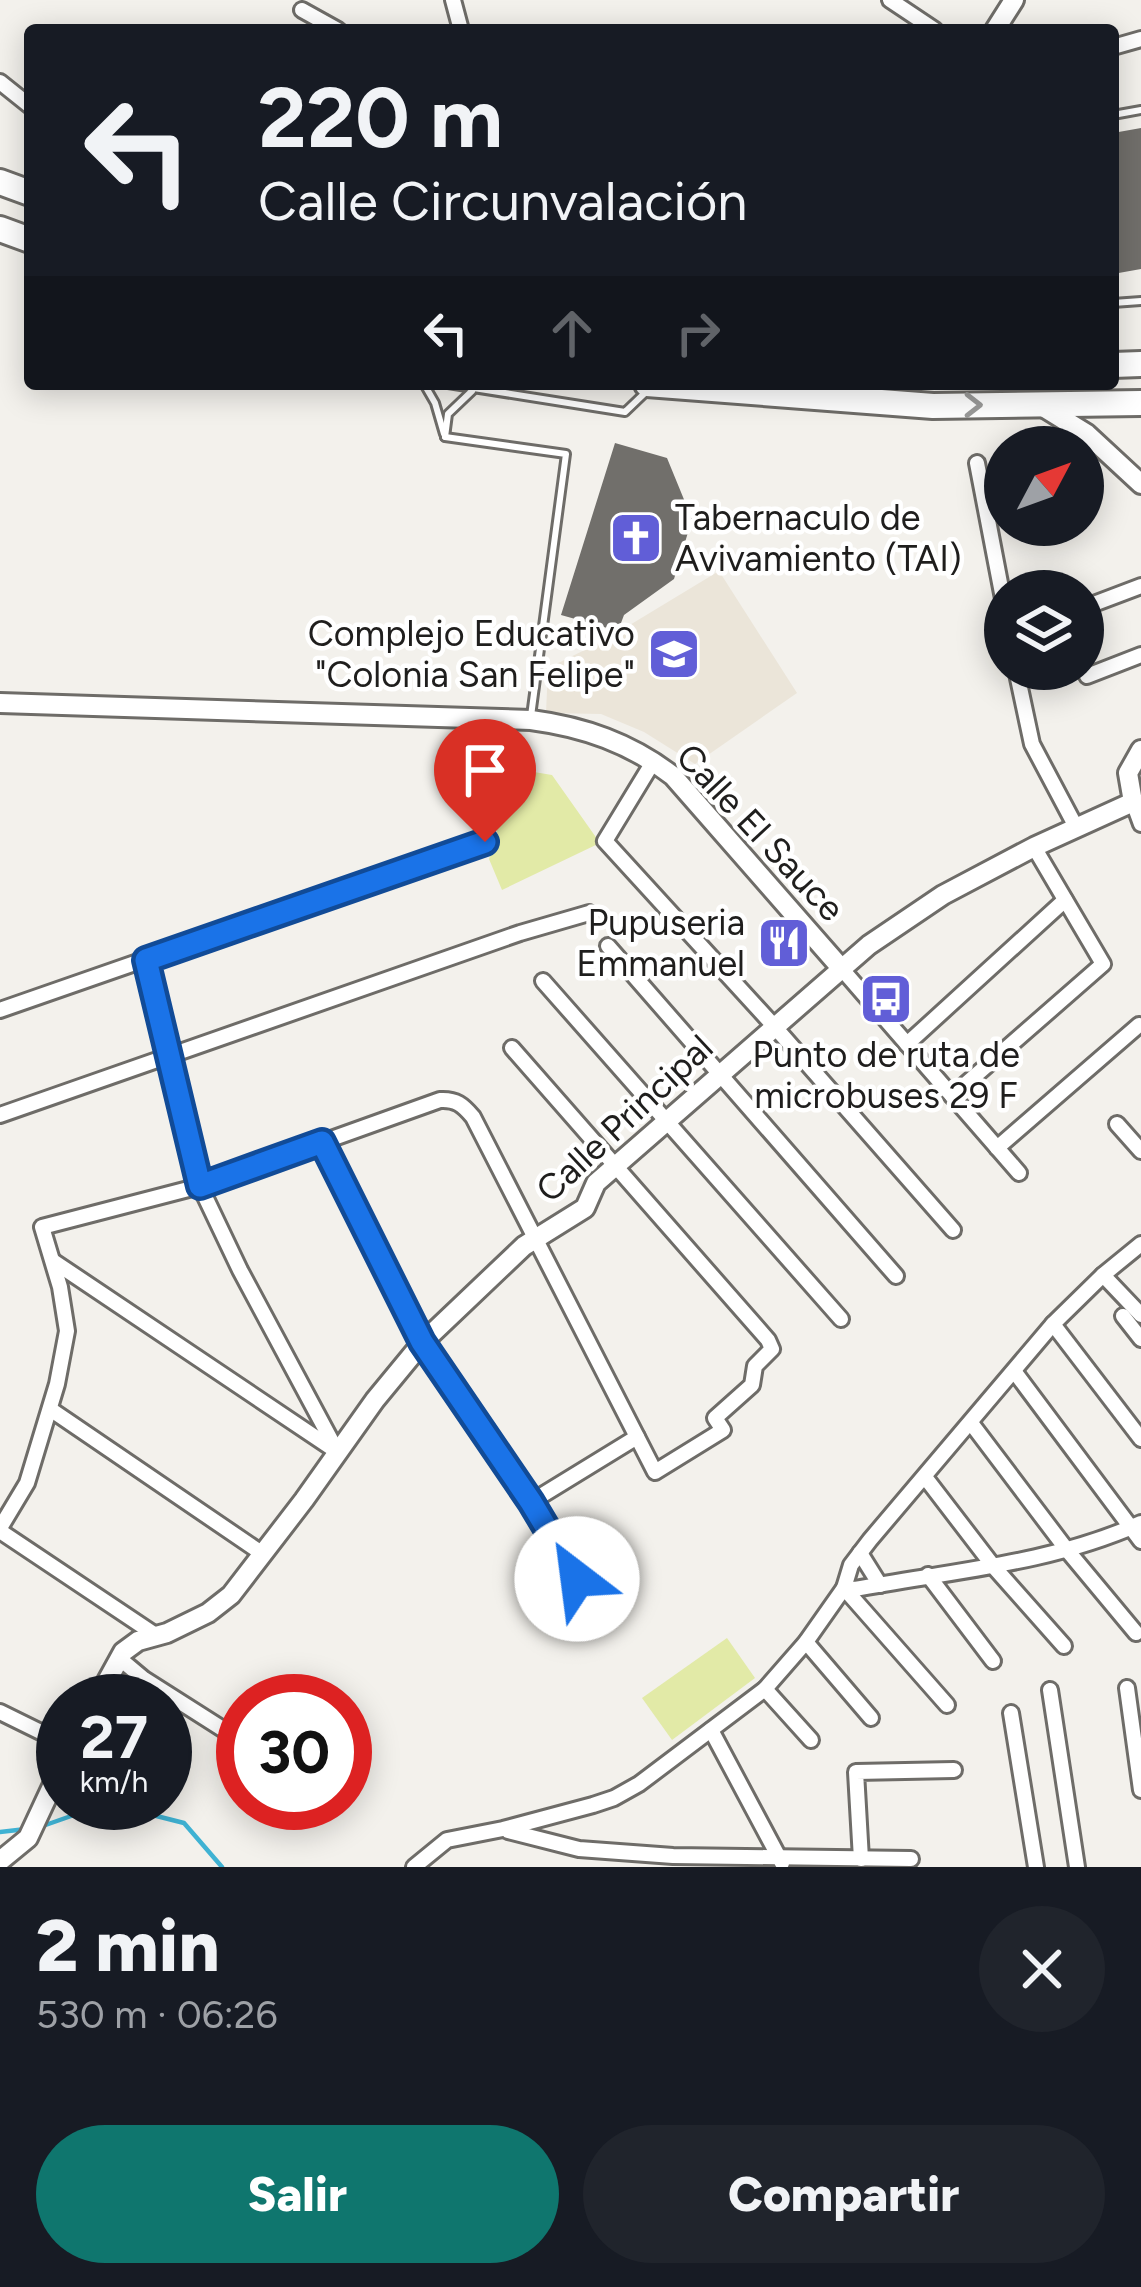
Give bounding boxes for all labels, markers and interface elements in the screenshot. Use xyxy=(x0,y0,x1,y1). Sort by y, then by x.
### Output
text: 220 m xyxy=(258,67,503,168)
icon: left xyxy=(60,72,216,228)
text: Calle Circunvalación xyxy=(258,169,747,234)
icon: left xyxy=(413,300,479,366)
icon: ahead xyxy=(539,300,605,366)
icon: right xyxy=(665,300,731,366)
one-way arrow xyxy=(965,392,983,418)
north arrow xyxy=(984,426,1104,546)
map controls xyxy=(984,426,1104,690)
place label: Tabernaculo de Avivamiento (TAI) xyxy=(675,496,962,580)
church icon: Tabernaculo de Avivamiento (TAI) xyxy=(608,510,664,566)
button: layers xyxy=(984,570,1104,690)
place label: Complejo Educativo "Colonia San Felipe" xyxy=(308,612,635,696)
school or university icon: Complejo Educativo "Colonia San Felipe" xyxy=(646,626,702,682)
pin xyxy=(434,719,536,842)
street label: Calle El Sauce xyxy=(668,735,854,930)
icon: arrive xyxy=(452,737,518,803)
place label: Pupuseria Emmanuel xyxy=(576,901,745,985)
restaurant icon: Pupuseria Emmanuel xyxy=(756,915,812,971)
bus stop icon: Punto de ruta de microbuses 29 F xyxy=(858,971,914,1027)
street label: Calle Principal xyxy=(527,1026,721,1211)
place label: Punto de ruta de microbuses 29 F xyxy=(752,1033,1020,1117)
position arrow xyxy=(514,1516,640,1642)
speed limit sign: 30 xyxy=(216,1674,372,1830)
text: 27 xyxy=(80,1701,148,1773)
text: km/h xyxy=(80,1763,148,1800)
text: 2 min xyxy=(36,1903,220,1989)
button: close xyxy=(979,1906,1105,2032)
text: 530 m · 06:26 xyxy=(36,1991,277,2038)
button: Salir xyxy=(36,2125,559,2263)
button: Compartir xyxy=(583,2125,1105,2263)

